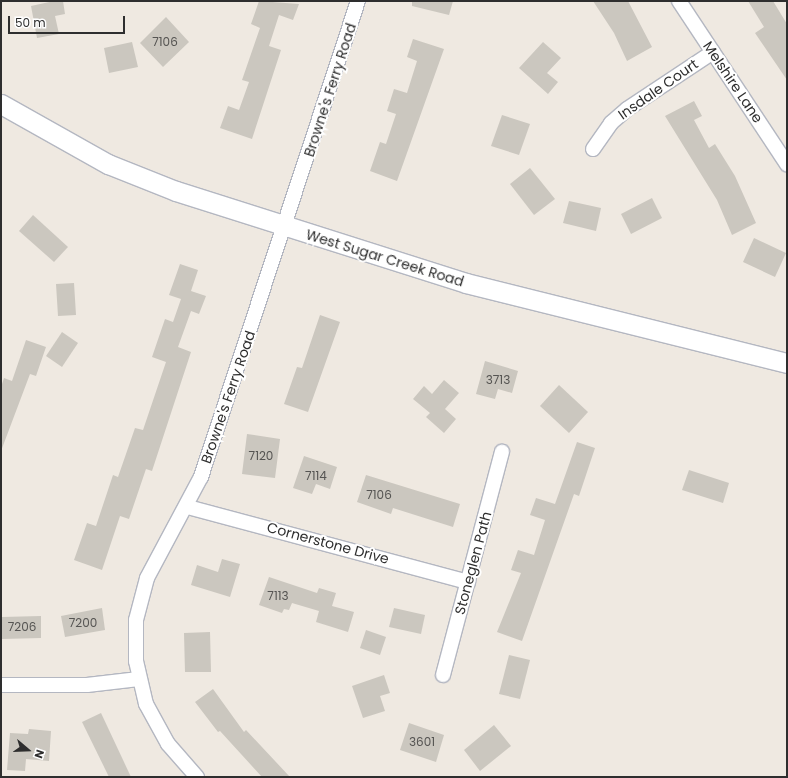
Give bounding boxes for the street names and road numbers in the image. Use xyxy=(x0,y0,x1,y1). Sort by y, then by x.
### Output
street label: Browne's Ferry Road xyxy=(300,21,360,159)
street label: Melshire Lane xyxy=(700,38,766,126)
street label: Insdale Court xyxy=(615,55,701,123)
street label: West Sugar Creek Road xyxy=(304,226,466,290)
street label: Browne's Ferry Road xyxy=(197,328,259,466)
street label: Stoneglen Path xyxy=(451,510,495,616)
street label: Cornerstone Drive xyxy=(265,519,391,567)

